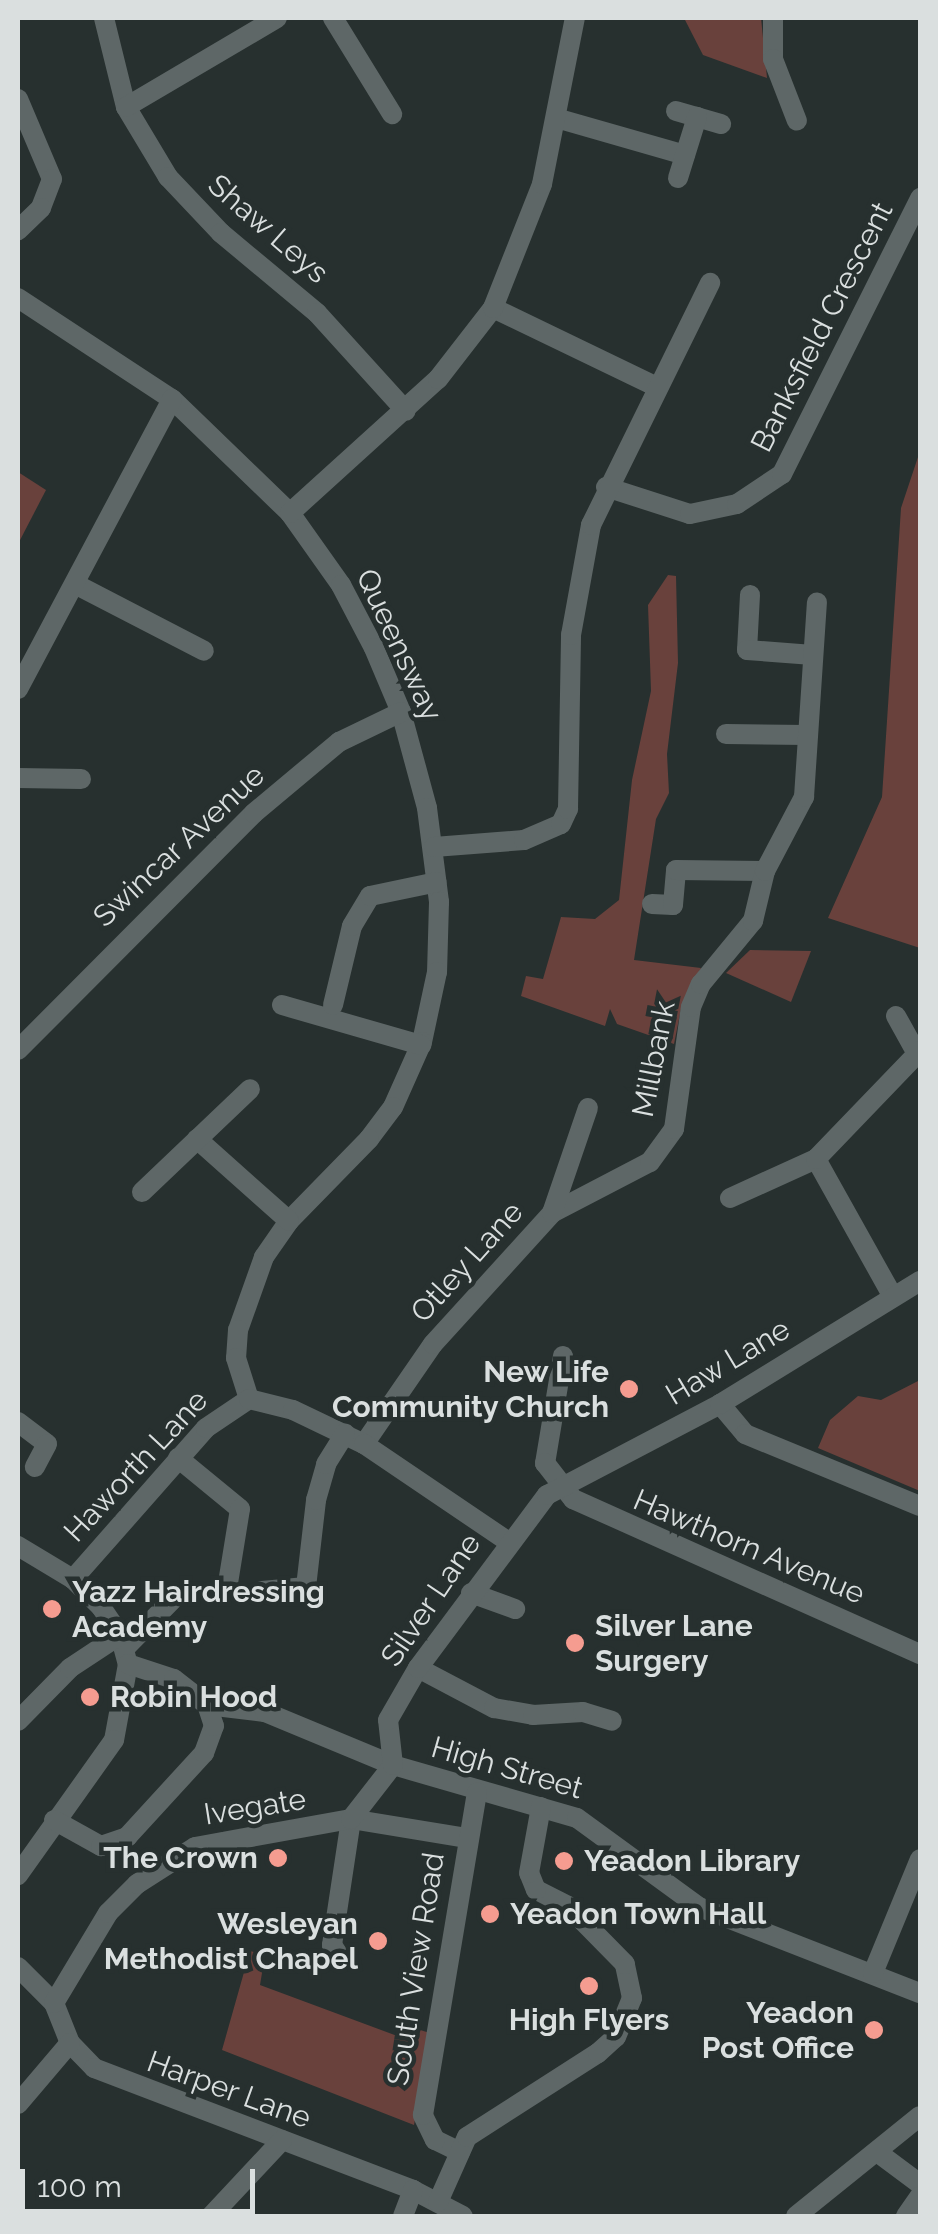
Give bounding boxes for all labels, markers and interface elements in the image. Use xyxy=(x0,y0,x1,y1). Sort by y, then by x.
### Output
street label: Shaw Leys xyxy=(200,167,336,291)
street label: Banksfield Crescent xyxy=(743,196,901,458)
street label: Queensway xyxy=(348,563,450,727)
street label: Swincar Avenue xyxy=(85,757,273,935)
street label: Millbank xyxy=(625,998,683,1120)
street label: Otley Lane xyxy=(403,1194,531,1330)
street label: Haw Lane xyxy=(659,1311,797,1413)
place label: New Life Community Church xyxy=(331,1354,609,1424)
marker: New Life Community Church xyxy=(618,1378,640,1400)
street label: Haworth Lane xyxy=(57,1383,215,1549)
street label: Hawthorn Avenue xyxy=(628,1482,870,1612)
street label: Silver Lane xyxy=(373,1527,489,1673)
place label: Yazz Hairdressing Academy xyxy=(72,1574,325,1644)
marker: Yazz Hairdressing Academy xyxy=(41,1598,63,1620)
place label: Silver Lane Surgery xyxy=(595,1608,753,1678)
marker: Silver Lane Surgery xyxy=(564,1632,586,1654)
place label: Robin Hood xyxy=(110,1679,277,1715)
marker: Robin Hood xyxy=(79,1686,101,1708)
street label: High Street xyxy=(427,1729,587,1807)
street label: Ivegate xyxy=(201,1781,309,1833)
place label: The Crown xyxy=(103,1840,258,1876)
place label: Yeadon Library xyxy=(584,1843,800,1879)
marker: The Crown xyxy=(267,1847,289,1869)
street label: South View Road xyxy=(380,1849,452,2089)
marker: Yeadon Library xyxy=(553,1850,575,1872)
place label: Yeadon Town Hall xyxy=(510,1896,767,1932)
marker: Yeadon Town Hall xyxy=(479,1903,501,1925)
place label: Wesleyan Methodist Chapel xyxy=(104,1906,358,1976)
marker: Wesleyan Methodist Chapel xyxy=(367,1930,389,1952)
marker: High Flyers xyxy=(578,1975,600,1997)
place label: Yeadon Post Office xyxy=(702,1995,854,2066)
place label: High Flyers xyxy=(509,2002,669,2038)
marker: Yeadon Post Office xyxy=(863,2019,885,2041)
street label: Harper Lane xyxy=(142,2044,316,2136)
scale bar xyxy=(25,2149,260,2211)
text: 100 m xyxy=(37,2169,122,2204)

